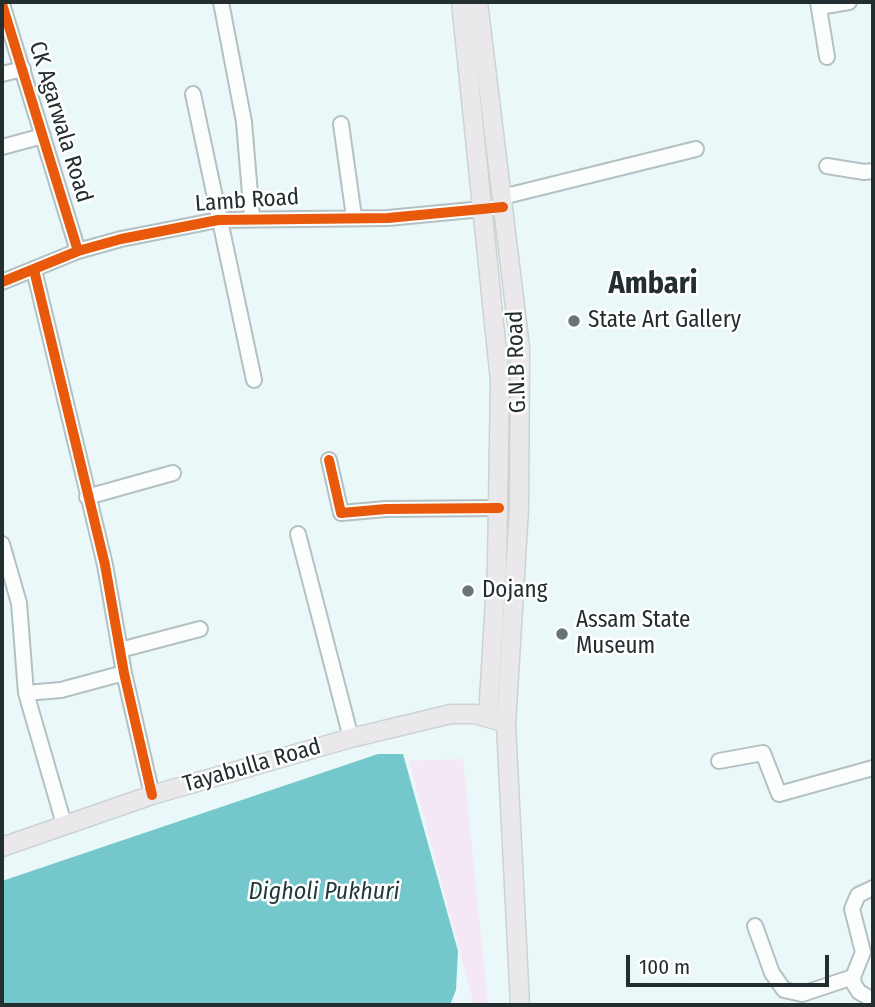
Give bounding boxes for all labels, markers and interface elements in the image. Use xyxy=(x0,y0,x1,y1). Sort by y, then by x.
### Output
street label: CK Agarwala Road xyxy=(22,38,98,206)
street label: Lamb Road xyxy=(194,184,300,218)
district label: Ambari xyxy=(609,267,697,303)
place label: State Art Gallery xyxy=(588,307,741,335)
street label: G.N.B Road xyxy=(501,310,533,414)
marker: State Art Gallery xyxy=(566,313,582,329)
place label: Dojang xyxy=(482,577,547,605)
marker: Dojang xyxy=(460,583,476,599)
place label: Assam State Museum xyxy=(576,607,690,661)
marker: Assam State Museum xyxy=(554,626,570,642)
street label: Tayabulla Road xyxy=(180,733,324,799)
water label: Digholi Pukhuri xyxy=(249,878,399,906)
scale bar xyxy=(630,940,833,984)
text: 100 m xyxy=(639,954,690,980)

